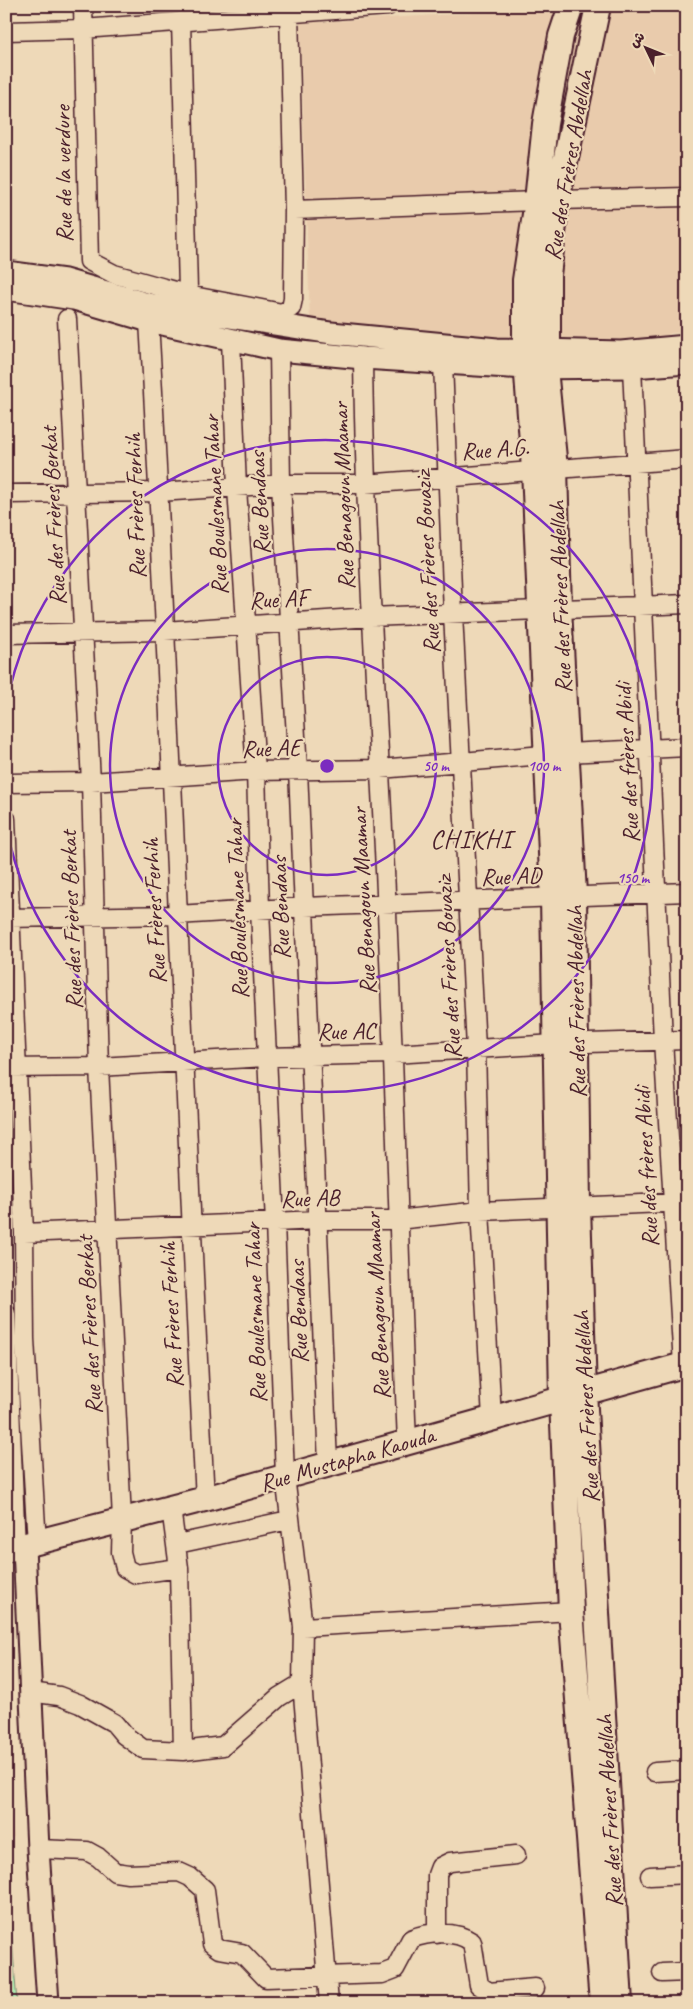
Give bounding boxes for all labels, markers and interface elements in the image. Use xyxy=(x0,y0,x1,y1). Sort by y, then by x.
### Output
north arrow xyxy=(620,22,670,72)
text: ش xyxy=(625,28,648,51)
street label: Rue des Frères Abdellah xyxy=(537,66,600,262)
street label: Rue de la verdure xyxy=(47,103,79,243)
street label: Rue Benagoun Maamar xyxy=(325,399,361,590)
street label: Rue Boulesmane Tahar xyxy=(195,412,235,596)
street label: Rue des Frères Berkat xyxy=(33,424,73,606)
street label: Rue Frères Ferhih xyxy=(117,431,153,579)
street label: Rue A.G. xyxy=(460,432,530,466)
street label: Rue Bendaas xyxy=(241,449,277,555)
street label: Rue des Frères Bouaziz xyxy=(407,467,447,654)
street label: Rue des Frères Abdellah xyxy=(542,498,578,694)
street label: Rue AF xyxy=(248,582,313,615)
street label: Rue des frères Abidi xyxy=(608,679,646,844)
street label: Rue AE xyxy=(241,732,304,764)
centre of rings xyxy=(318,757,336,775)
text: 50 m xyxy=(423,757,450,776)
text: 100 m xyxy=(528,757,562,776)
street label: Rue Benagoun Maamar xyxy=(343,804,383,996)
street label: Rue Boulesmane Tahar xyxy=(219,816,255,1000)
district label: CHIKHI xyxy=(430,823,516,856)
street label: Rue des Frères Berkat xyxy=(53,828,89,1010)
street label: Rue Frères Ferhih xyxy=(135,836,173,985)
street label: Rue Bendaas xyxy=(263,854,297,960)
street label: Rue AD xyxy=(480,860,544,892)
text: 150 m xyxy=(617,869,651,888)
street label: Rue des Frères Bouaziz xyxy=(428,872,468,1059)
street label: Rue des Frères Abdellah xyxy=(559,904,593,1098)
street label: Rue AC xyxy=(317,1015,379,1047)
street label: Rue des frères Abidi xyxy=(627,1083,665,1248)
street label: Rue AB xyxy=(280,1182,342,1214)
street label: Rue Benagoun Maamar xyxy=(357,1209,397,1401)
street label: Rue Boulesmane Tahar xyxy=(237,1220,273,1404)
street label: Rue des Frères Berkat xyxy=(69,1233,109,1415)
street label: Rue Frères Ferhih xyxy=(152,1240,190,1389)
street label: Rue Bendaas xyxy=(281,1258,315,1364)
street label: Rue des Frères Abdellah xyxy=(566,1308,606,1504)
street label: Rue Mustapha Kaouda xyxy=(256,1419,440,1498)
street label: Rue des Frères Abdellah xyxy=(589,1712,629,1908)

